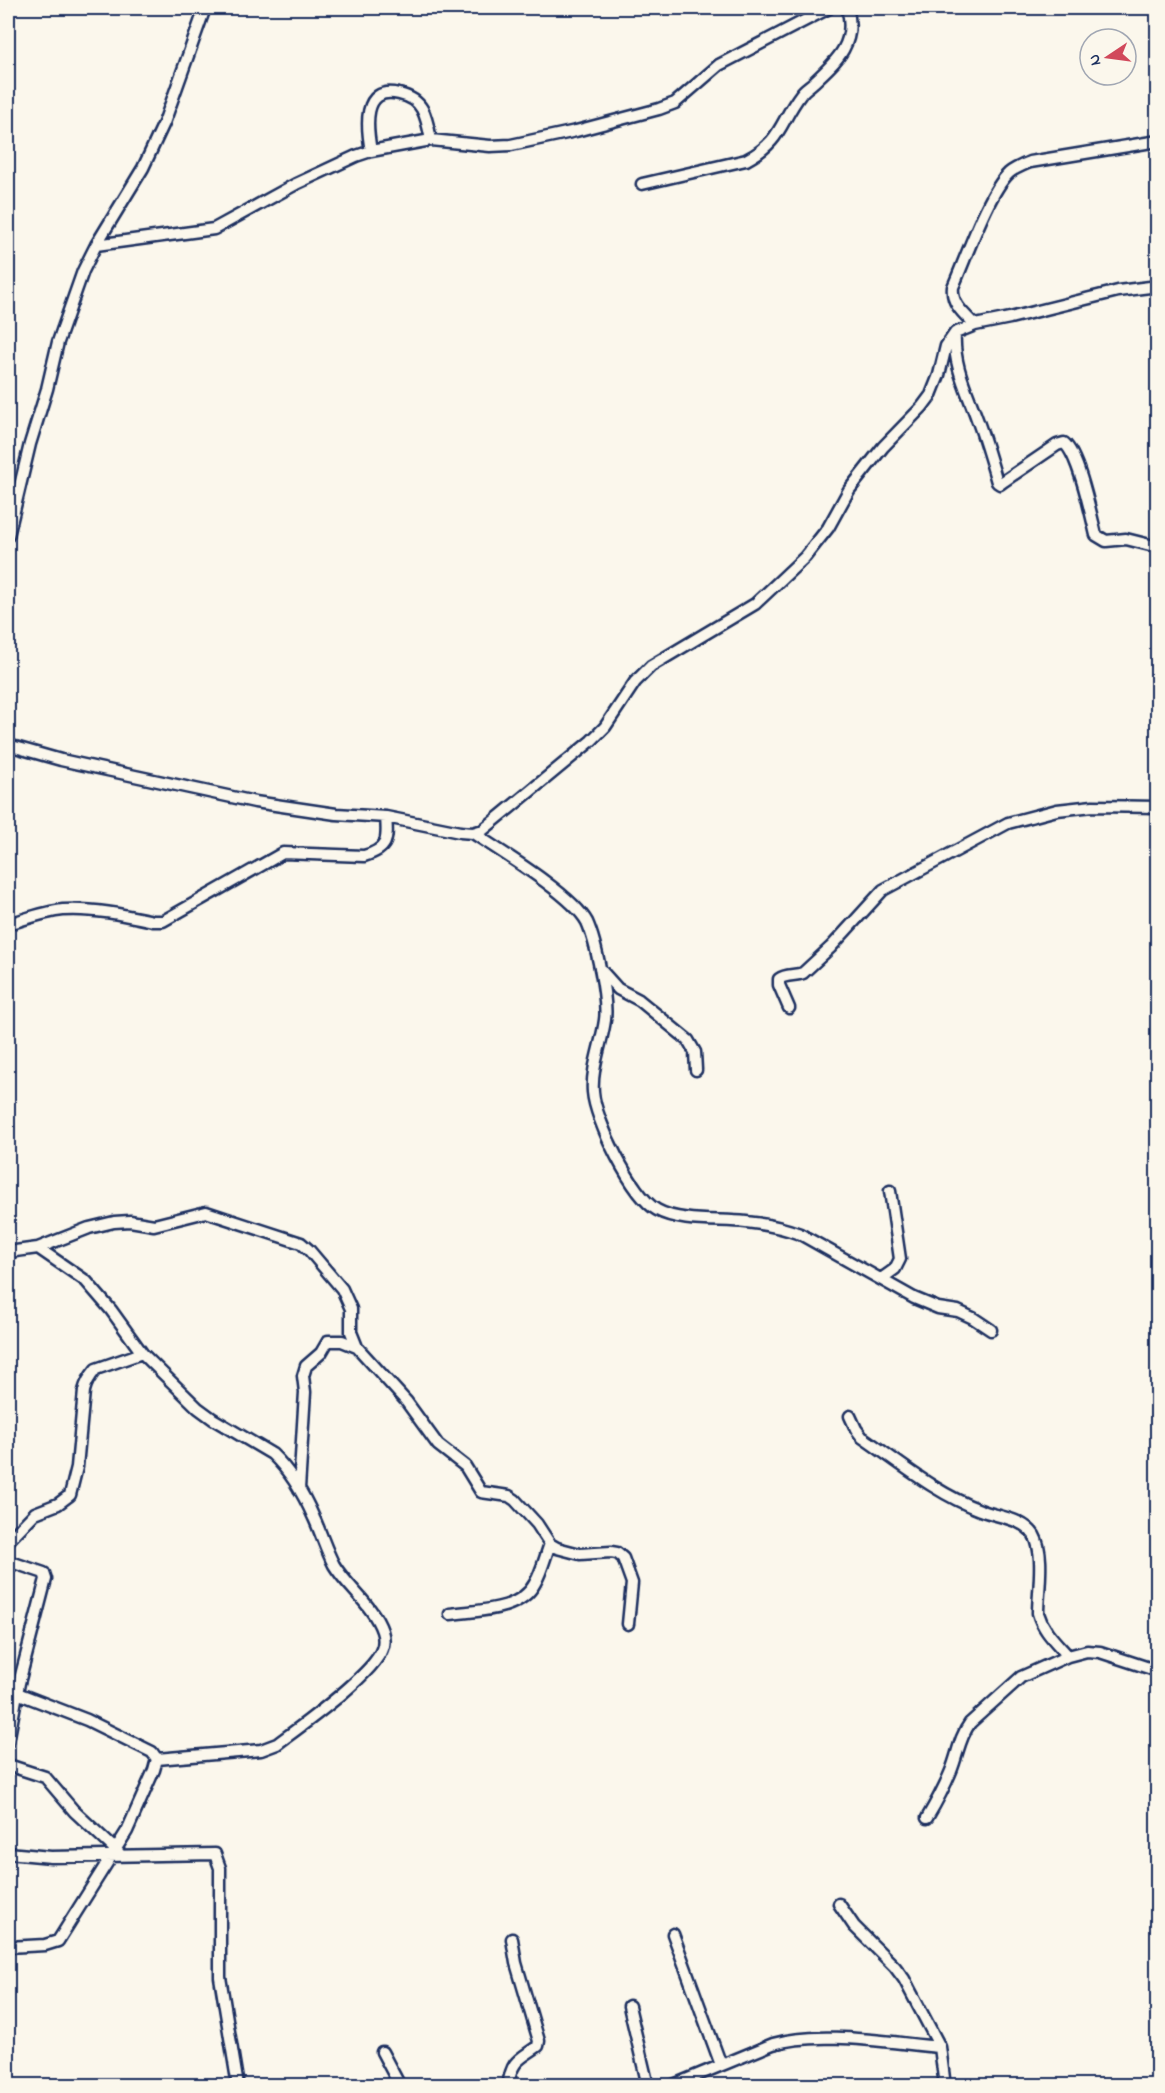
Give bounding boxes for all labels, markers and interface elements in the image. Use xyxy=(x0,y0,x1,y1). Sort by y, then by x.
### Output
north arrow xyxy=(1078,27,1138,87)
text: N xyxy=(1082,52,1108,68)

